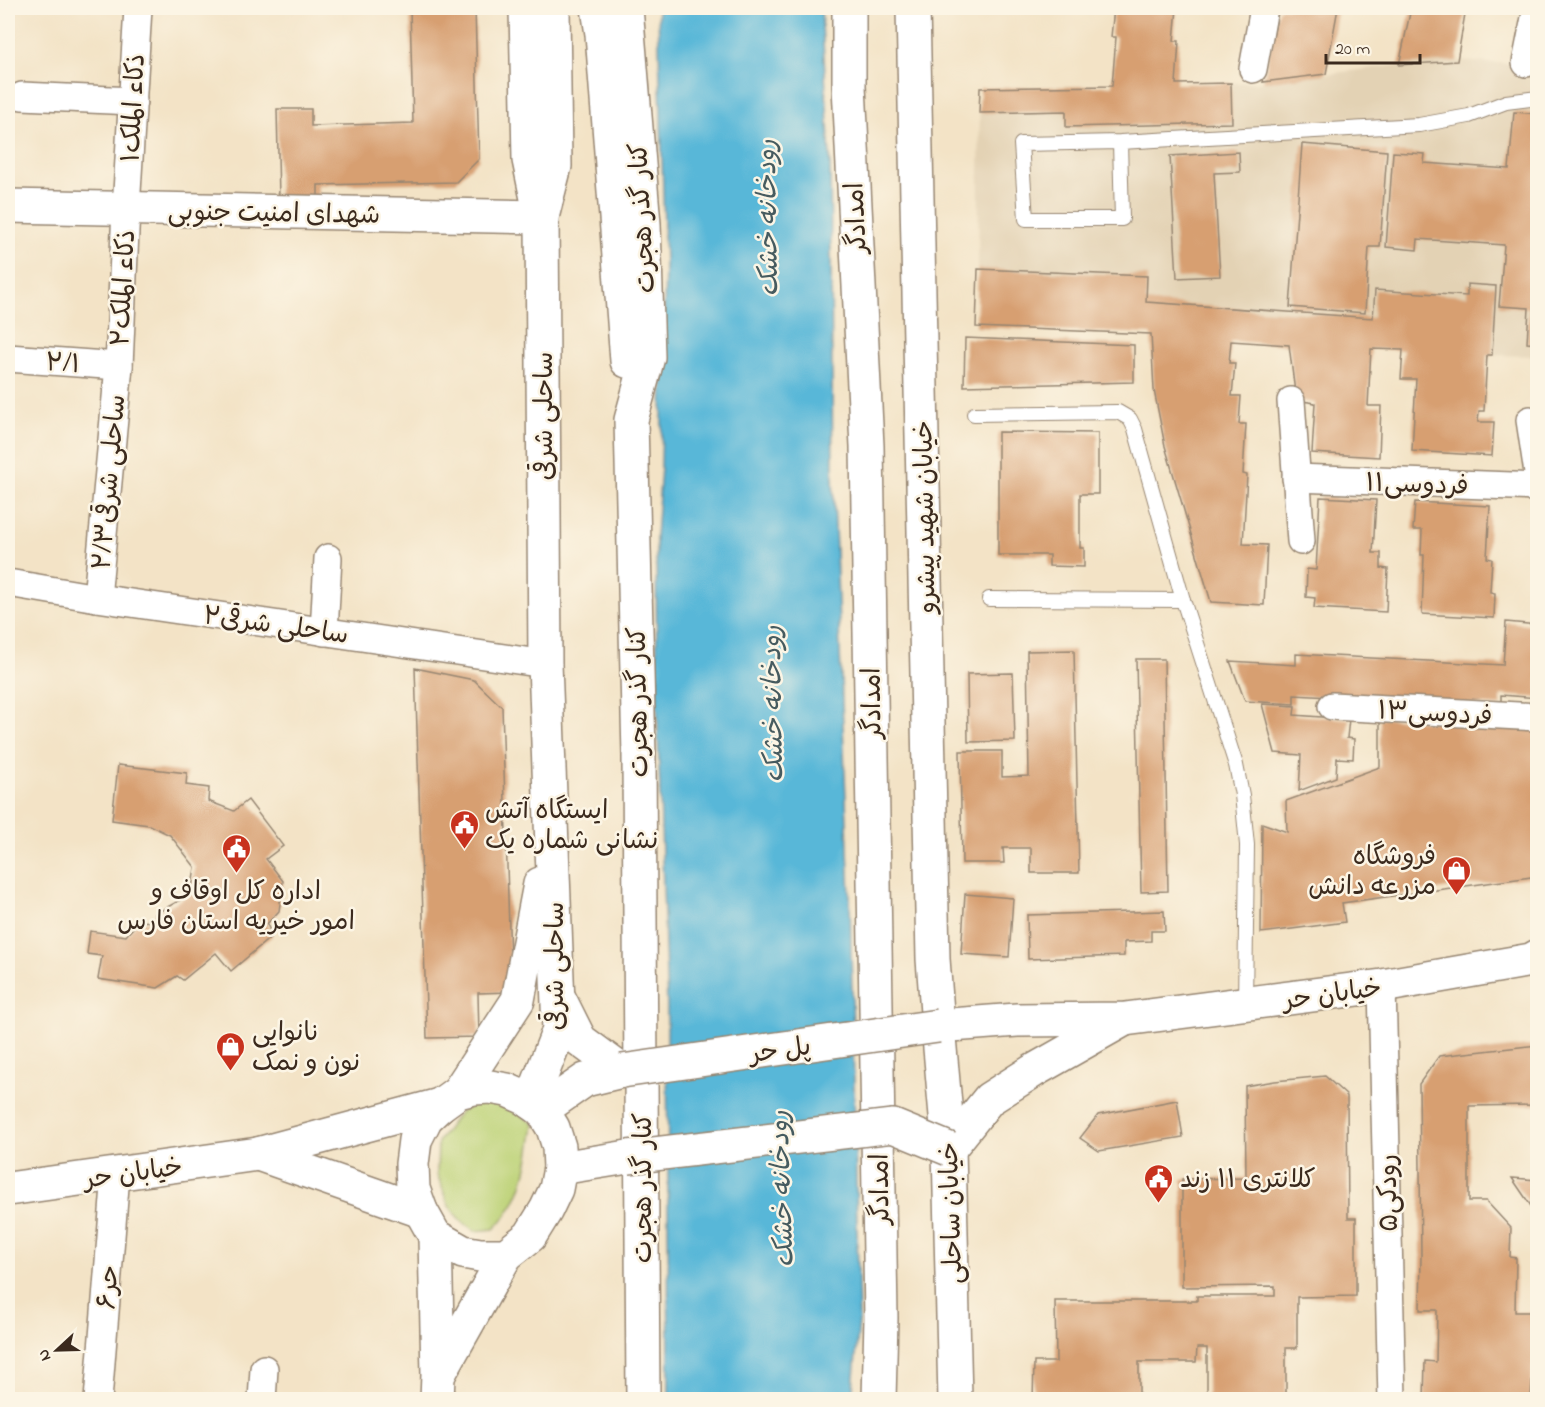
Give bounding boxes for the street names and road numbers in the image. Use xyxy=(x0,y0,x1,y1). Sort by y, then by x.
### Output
street label: ذکاء الملک۱ xyxy=(113,53,157,163)
street label: کنار گذر هجرت xyxy=(621,142,667,294)
street label: امدادگر xyxy=(837,181,879,256)
street label: شهدای امنیت جنوبی xyxy=(167,194,381,236)
street label: ذکاء الملک۲ xyxy=(103,229,147,348)
street label: ۲/‍۱ xyxy=(44,345,82,385)
street label: ساحلی شرقی xyxy=(527,352,565,480)
street label: ساحلی شرقی۲/۳ xyxy=(84,393,138,572)
street label: خیابان شهید پیشرو xyxy=(906,420,948,616)
street label: فردوسی۱۱ xyxy=(1365,465,1469,507)
street label: ساحلی شرقی۲ xyxy=(200,598,351,656)
street label: کنار گذر هجرت xyxy=(620,626,660,778)
street label: امدادگر xyxy=(854,667,894,741)
street label: فردوسی۱۳ xyxy=(1376,693,1493,737)
street label: ساحلی شرقی xyxy=(538,902,576,1030)
street label: خیابان حر xyxy=(1279,970,1384,1022)
street label: پل حر xyxy=(745,1029,813,1075)
street label: کنار گذر هجرت xyxy=(626,1113,664,1263)
street label: خیابان ساحلی xyxy=(932,1141,974,1285)
street label: خیابان حر xyxy=(80,1149,185,1201)
street label: امدادگر xyxy=(862,1153,902,1227)
street label: رودکی۵ xyxy=(1370,1154,1410,1232)
street label: حر۶ xyxy=(89,1263,131,1311)

